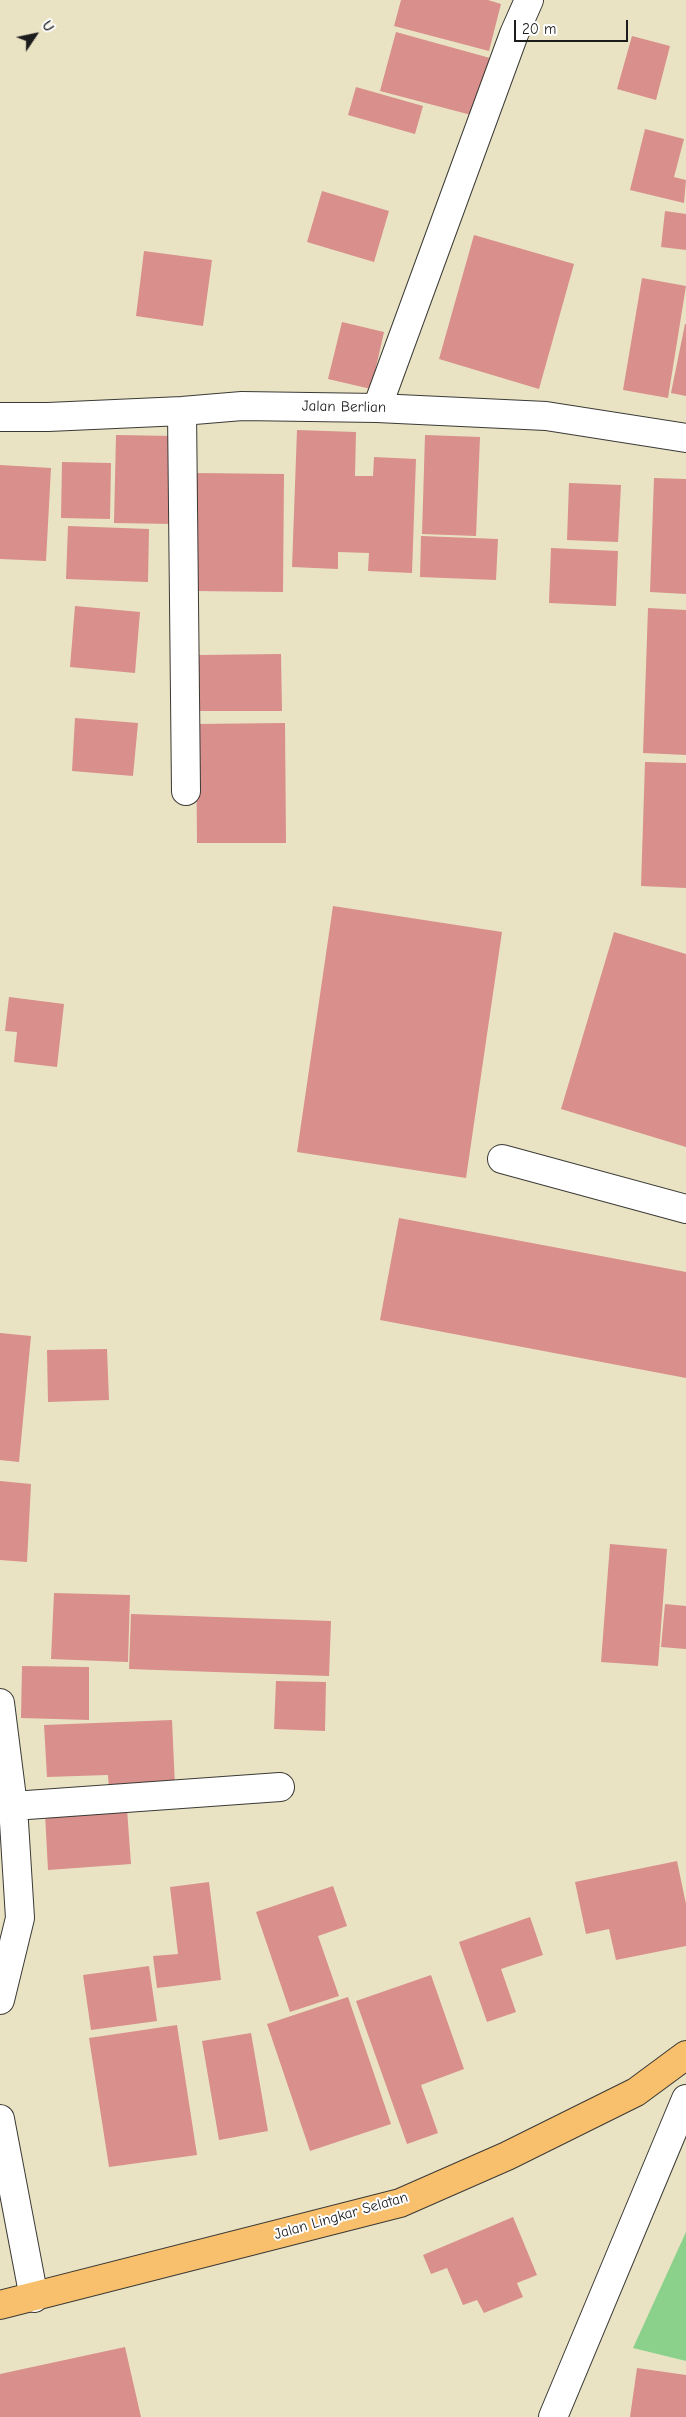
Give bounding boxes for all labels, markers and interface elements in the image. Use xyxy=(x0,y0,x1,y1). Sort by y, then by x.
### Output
north arrow xyxy=(10,10,60,60)
scale bar xyxy=(516,10,630,42)
text: U xyxy=(38,18,58,35)
text: 20 m xyxy=(522,20,556,38)
street label: Jalan Berlian xyxy=(302,397,386,417)
street label: Jalan Lingkar Selatan xyxy=(272,2188,410,2244)

